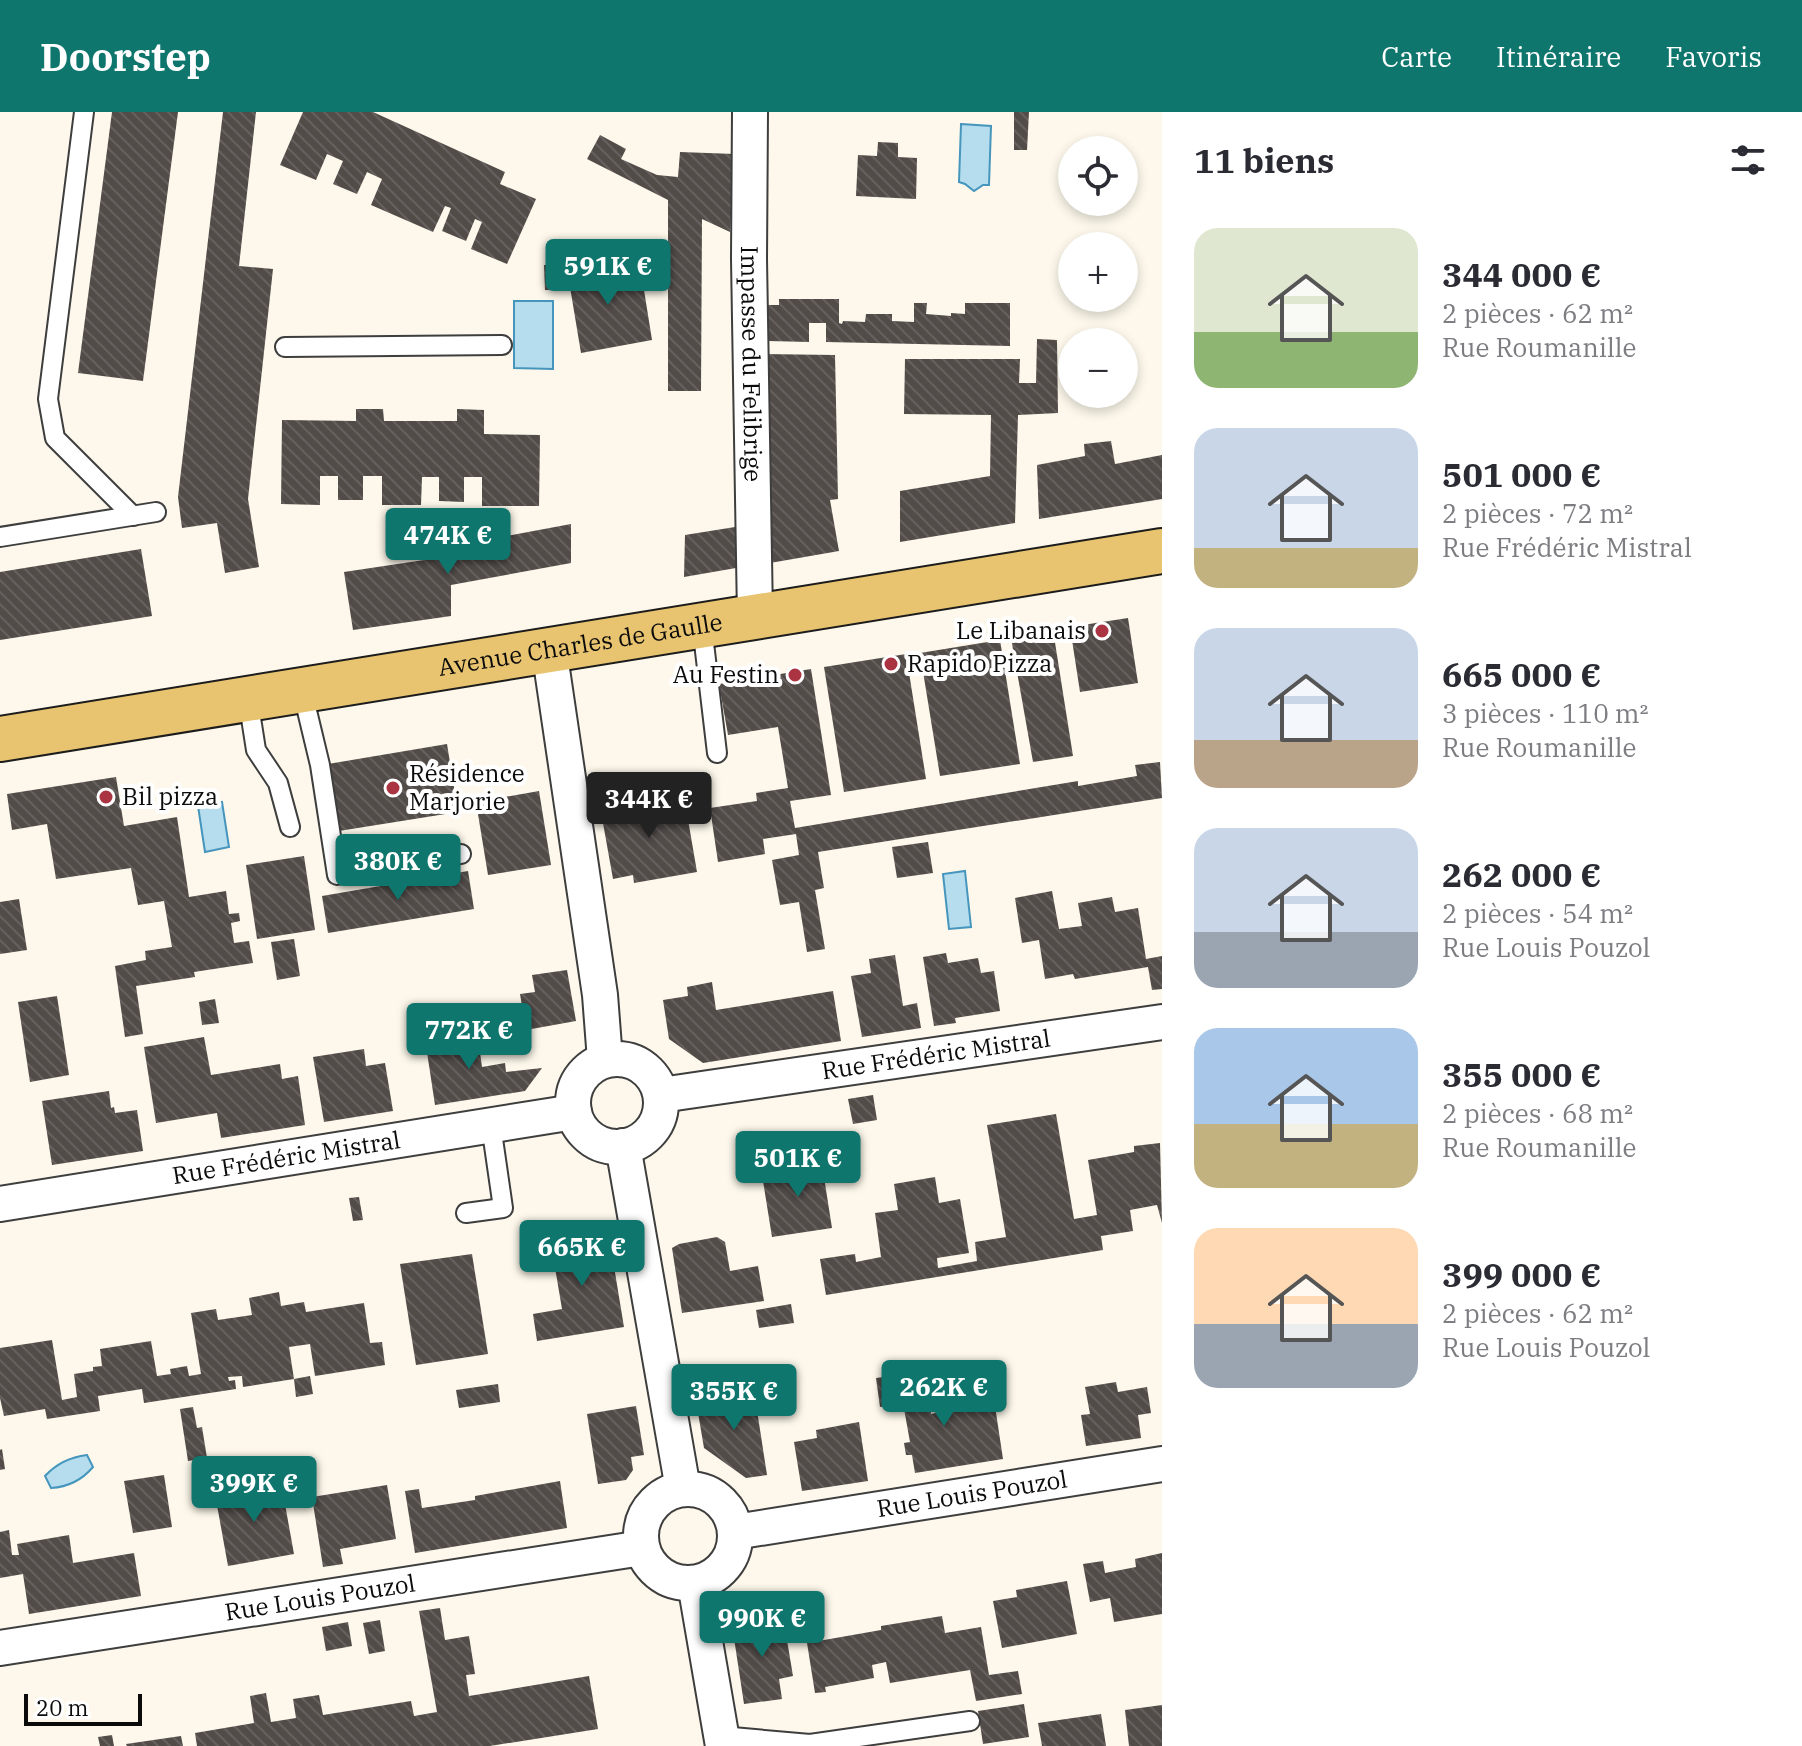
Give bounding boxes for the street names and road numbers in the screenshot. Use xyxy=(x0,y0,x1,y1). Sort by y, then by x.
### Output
street label: Impasse du Felibrige xyxy=(734,246,770,482)
street label: Avenue Charles de Gaulle xyxy=(436,605,725,683)
street label: Rue Frédéric Mistral xyxy=(820,1021,1052,1086)
street label: Rue Frédéric Mistral xyxy=(170,1123,403,1191)
street label: Rue Louis Pouzol xyxy=(874,1462,1069,1524)
street label: Rue Louis Pouzol xyxy=(222,1567,418,1628)

